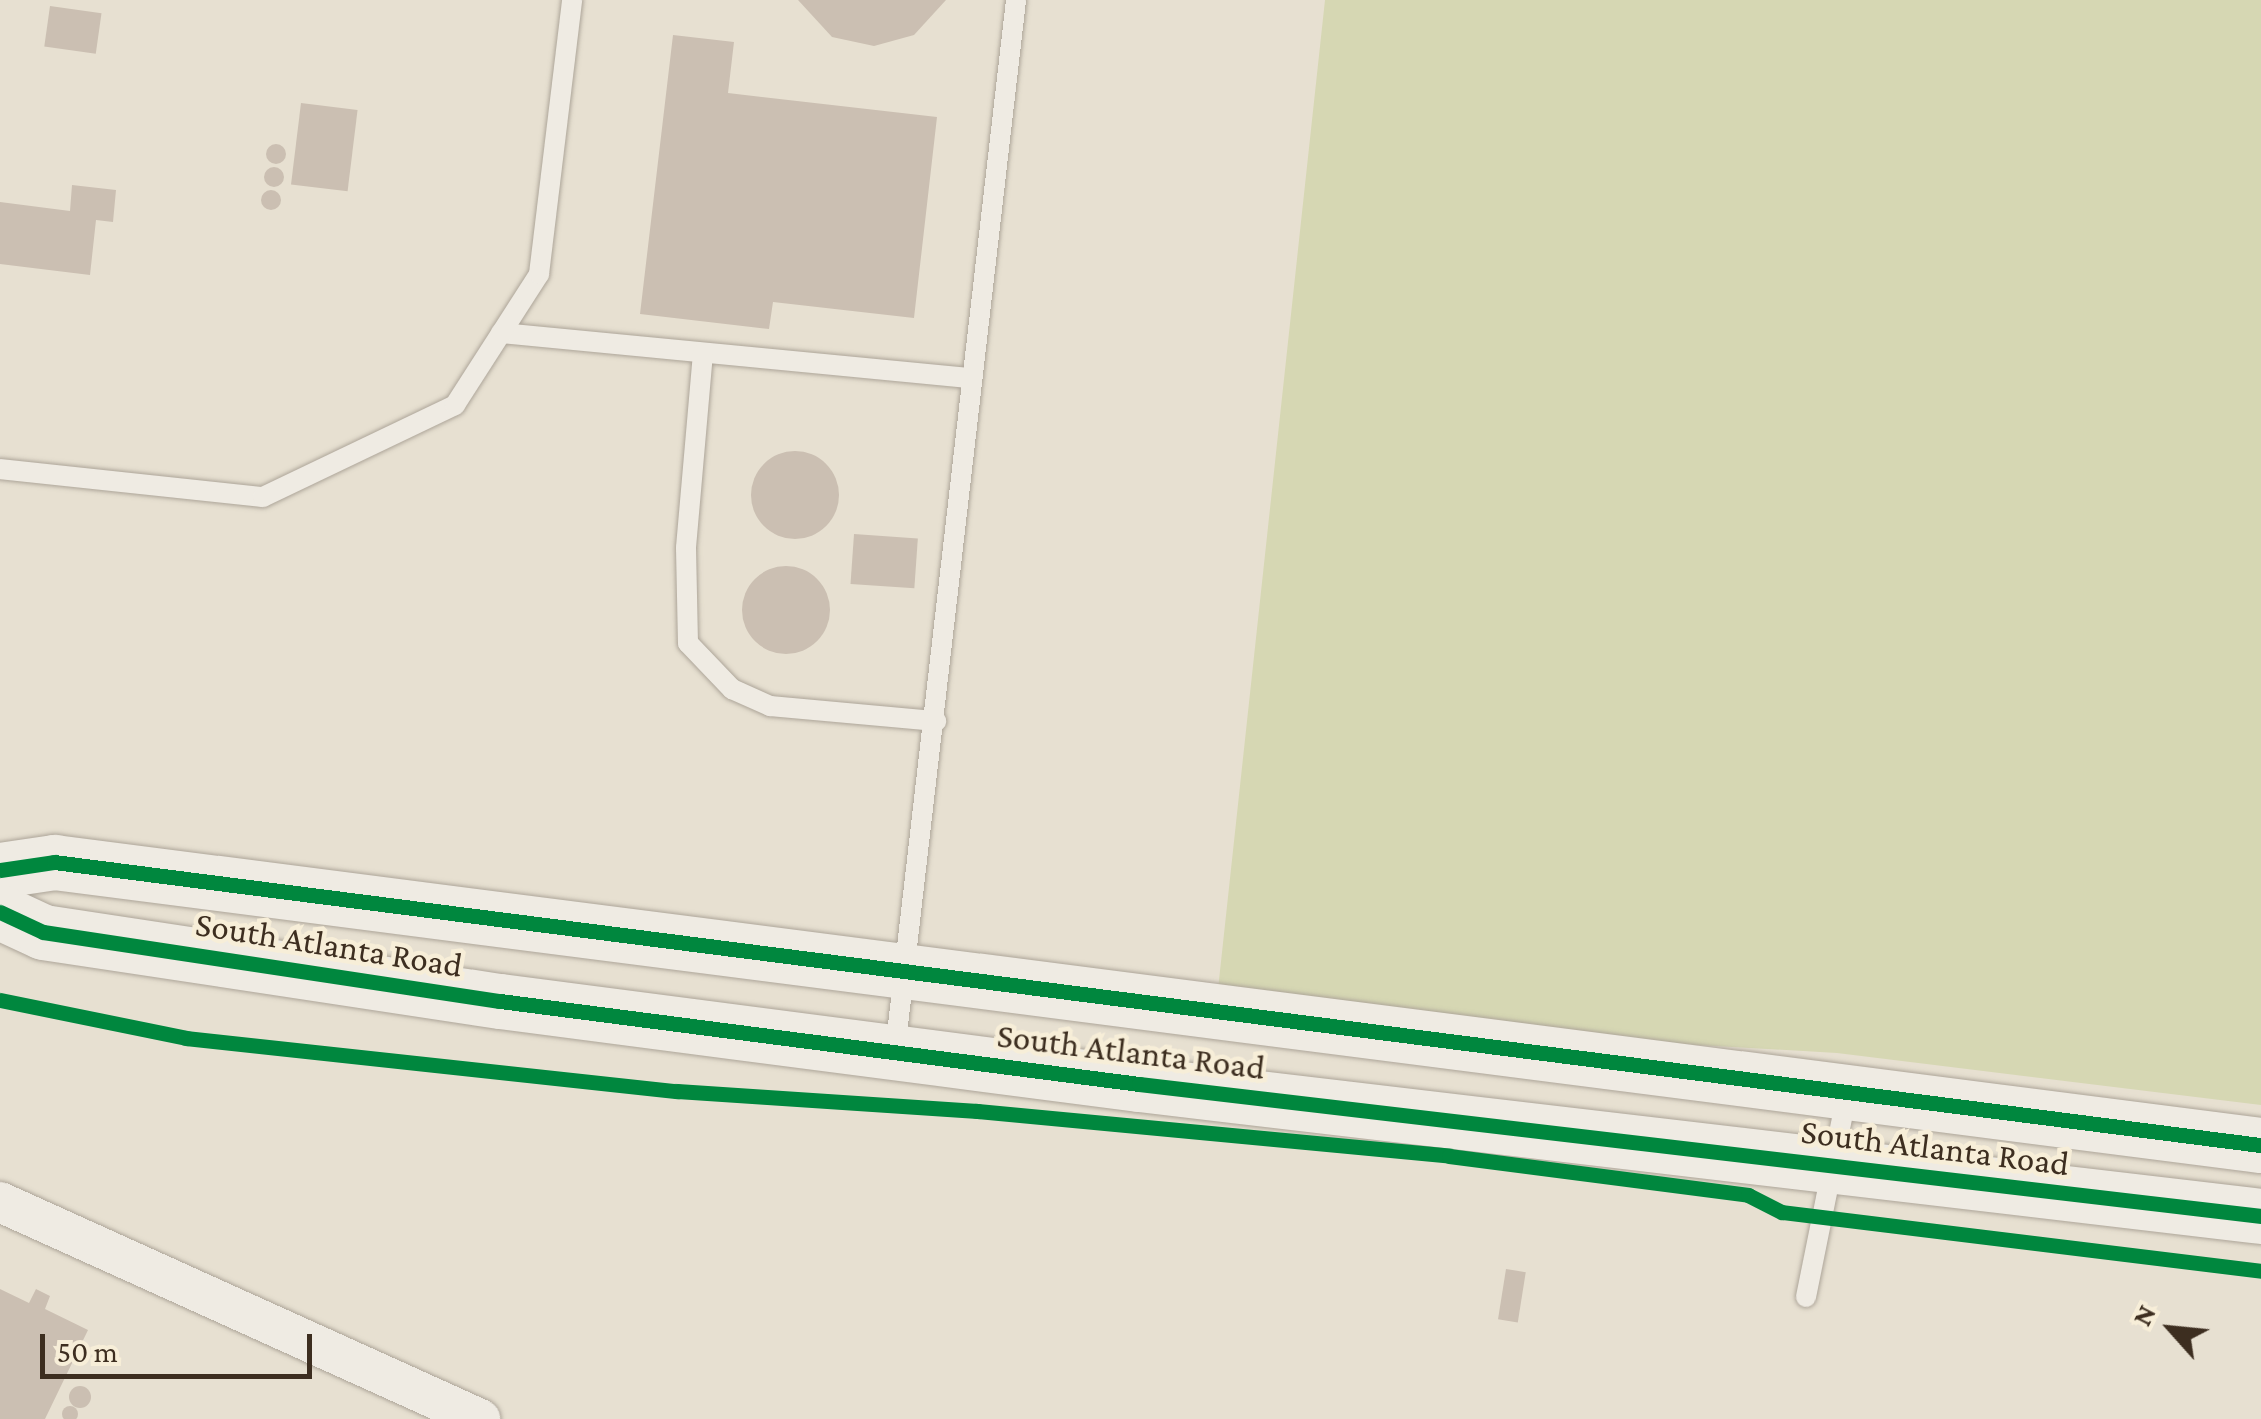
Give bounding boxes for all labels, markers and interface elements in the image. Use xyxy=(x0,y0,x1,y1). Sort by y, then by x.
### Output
street label: South Atlanta Road xyxy=(193,903,465,987)
street label: South Atlanta Road xyxy=(995,1015,1267,1089)
street label: South Atlanta Road xyxy=(1799,1111,2071,1185)
north arrow xyxy=(2121,1279,2221,1379)
text: N xyxy=(2126,1300,2162,1331)
scale bar xyxy=(45,1314,318,1376)
text: 50 m xyxy=(57,1335,118,1368)

